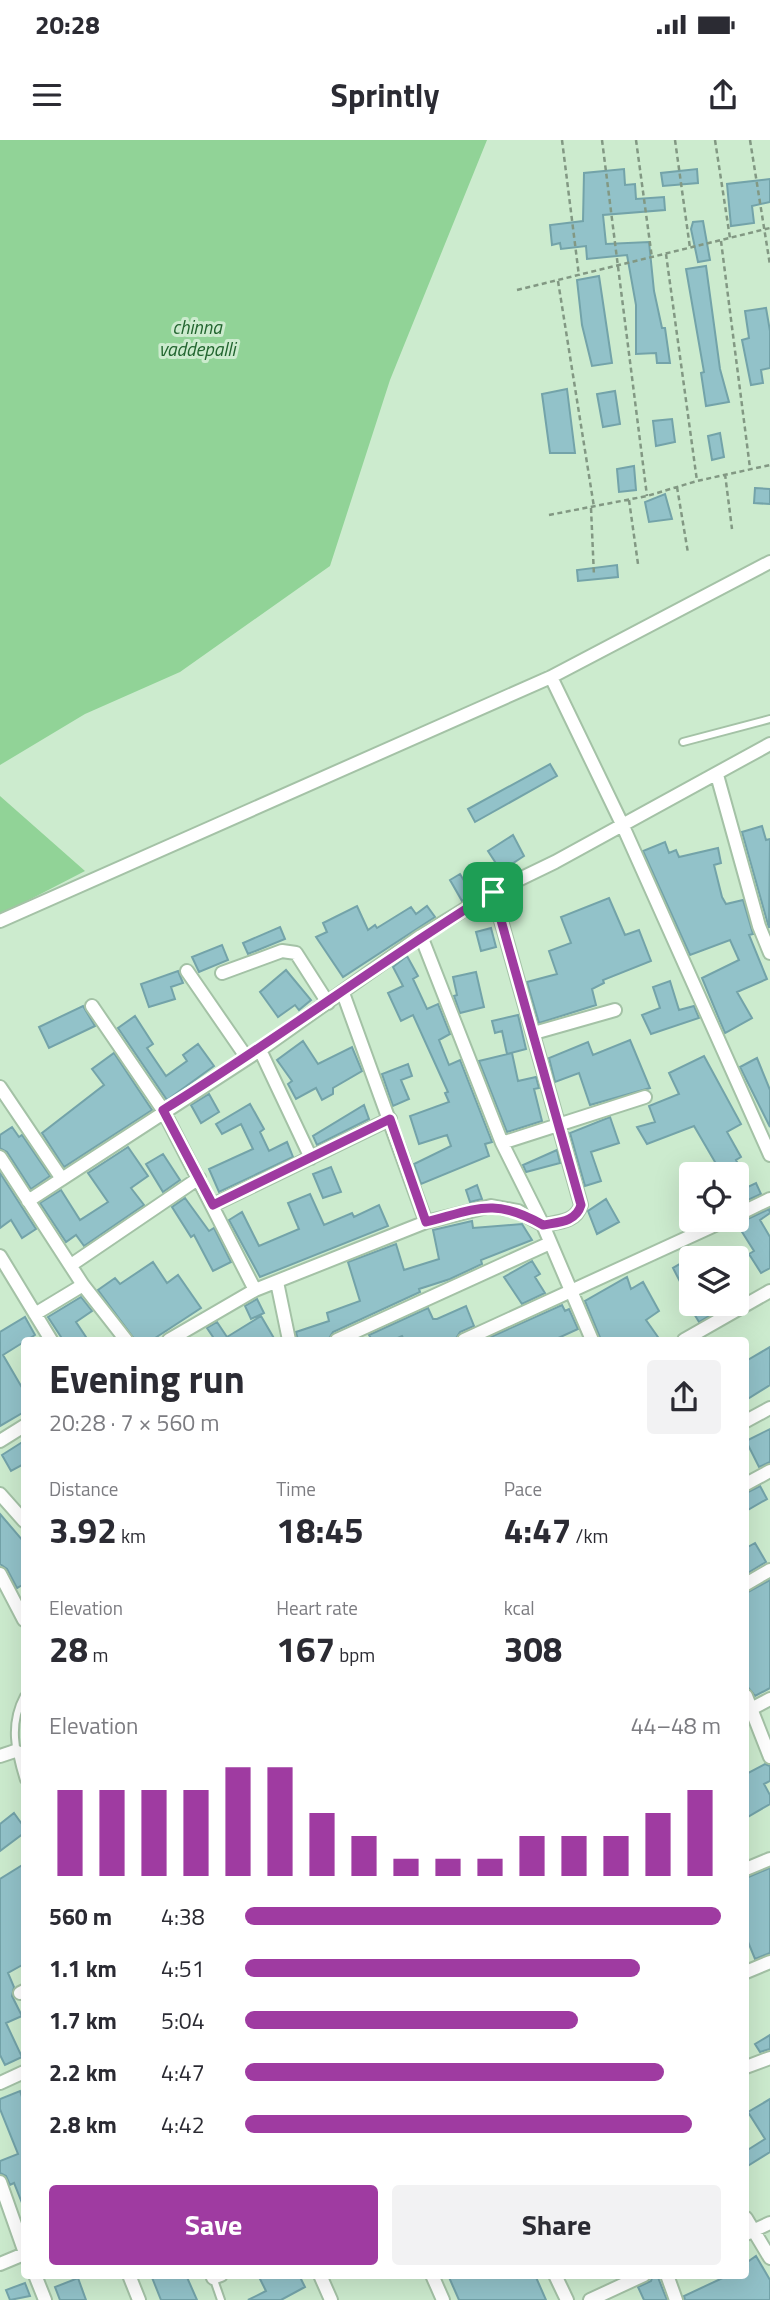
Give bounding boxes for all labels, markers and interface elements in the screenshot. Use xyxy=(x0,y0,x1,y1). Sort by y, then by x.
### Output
text: 20:28 xyxy=(35,5,100,44)
text: Sprintly xyxy=(331,71,439,119)
icon: menu xyxy=(28,76,66,114)
icon: share xyxy=(704,76,742,114)
water label: chinna vaddepalli xyxy=(159,312,237,363)
pin xyxy=(463,862,523,922)
icon: arrive xyxy=(474,873,512,911)
map controls xyxy=(679,1162,749,1316)
button: locate xyxy=(679,1162,749,1232)
button: layers xyxy=(679,1246,749,1316)
text: Evening run xyxy=(49,1350,245,1408)
button: share xyxy=(647,1360,721,1434)
text: 20:28 · 7 × 560 m xyxy=(49,1405,219,1440)
text: Distance xyxy=(49,1474,118,1503)
text: Time xyxy=(276,1474,316,1503)
text: Pace xyxy=(504,1474,542,1503)
text: 3.92 xyxy=(49,1503,117,1557)
text: 18:45 xyxy=(276,1503,364,1557)
text: 4:47 xyxy=(504,1503,571,1557)
text: km xyxy=(117,1521,146,1550)
text: /km xyxy=(571,1521,608,1550)
text: Elevation xyxy=(49,1593,123,1622)
text: Heart rate xyxy=(276,1593,358,1622)
text: kcal xyxy=(504,1593,535,1622)
text: 28 xyxy=(49,1622,88,1676)
text: 167 xyxy=(276,1622,335,1676)
text: 308 xyxy=(504,1622,562,1676)
text: m xyxy=(88,1640,108,1669)
text: bpm xyxy=(335,1640,375,1669)
text: Elevation xyxy=(49,1708,138,1743)
text: 44–48 m xyxy=(631,1708,721,1743)
text: 560 m xyxy=(49,1899,112,1934)
text: 4:38 xyxy=(161,1899,205,1934)
text: 1.1 km xyxy=(49,1951,117,1986)
text: 4:51 xyxy=(161,1951,205,1986)
text: 1.7 km xyxy=(49,2003,117,2038)
text: 5:04 xyxy=(161,2003,205,2038)
text: 2.2 km xyxy=(49,2055,117,2090)
text: 4:47 xyxy=(161,2055,205,2090)
text: 2.8 km xyxy=(49,2107,117,2142)
text: 4:42 xyxy=(161,2107,205,2142)
button: Save xyxy=(49,2185,378,2265)
button: Share xyxy=(392,2185,721,2265)

